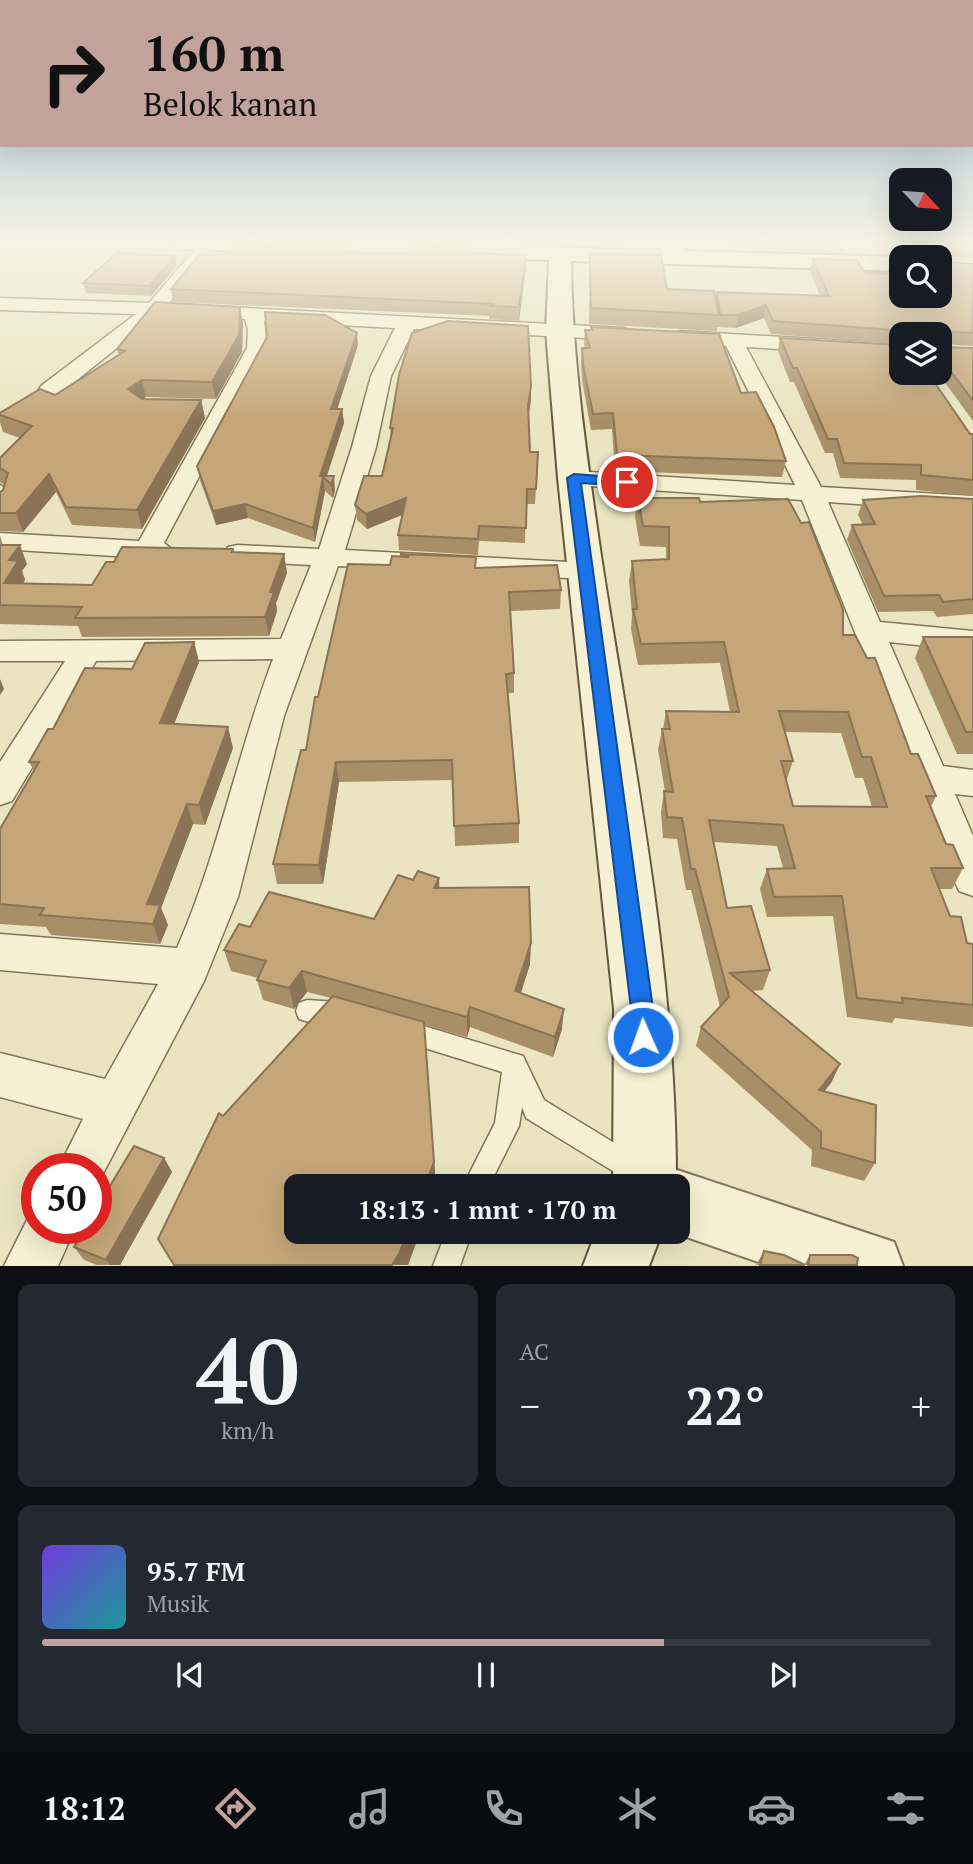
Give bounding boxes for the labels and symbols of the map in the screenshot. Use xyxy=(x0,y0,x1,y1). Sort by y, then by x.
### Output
north arrow xyxy=(889,168,952,231)
pin xyxy=(597,452,657,512)
position arrow xyxy=(606,1000,680,1074)
speed limit sign: 50 xyxy=(21,1153,112,1244)

